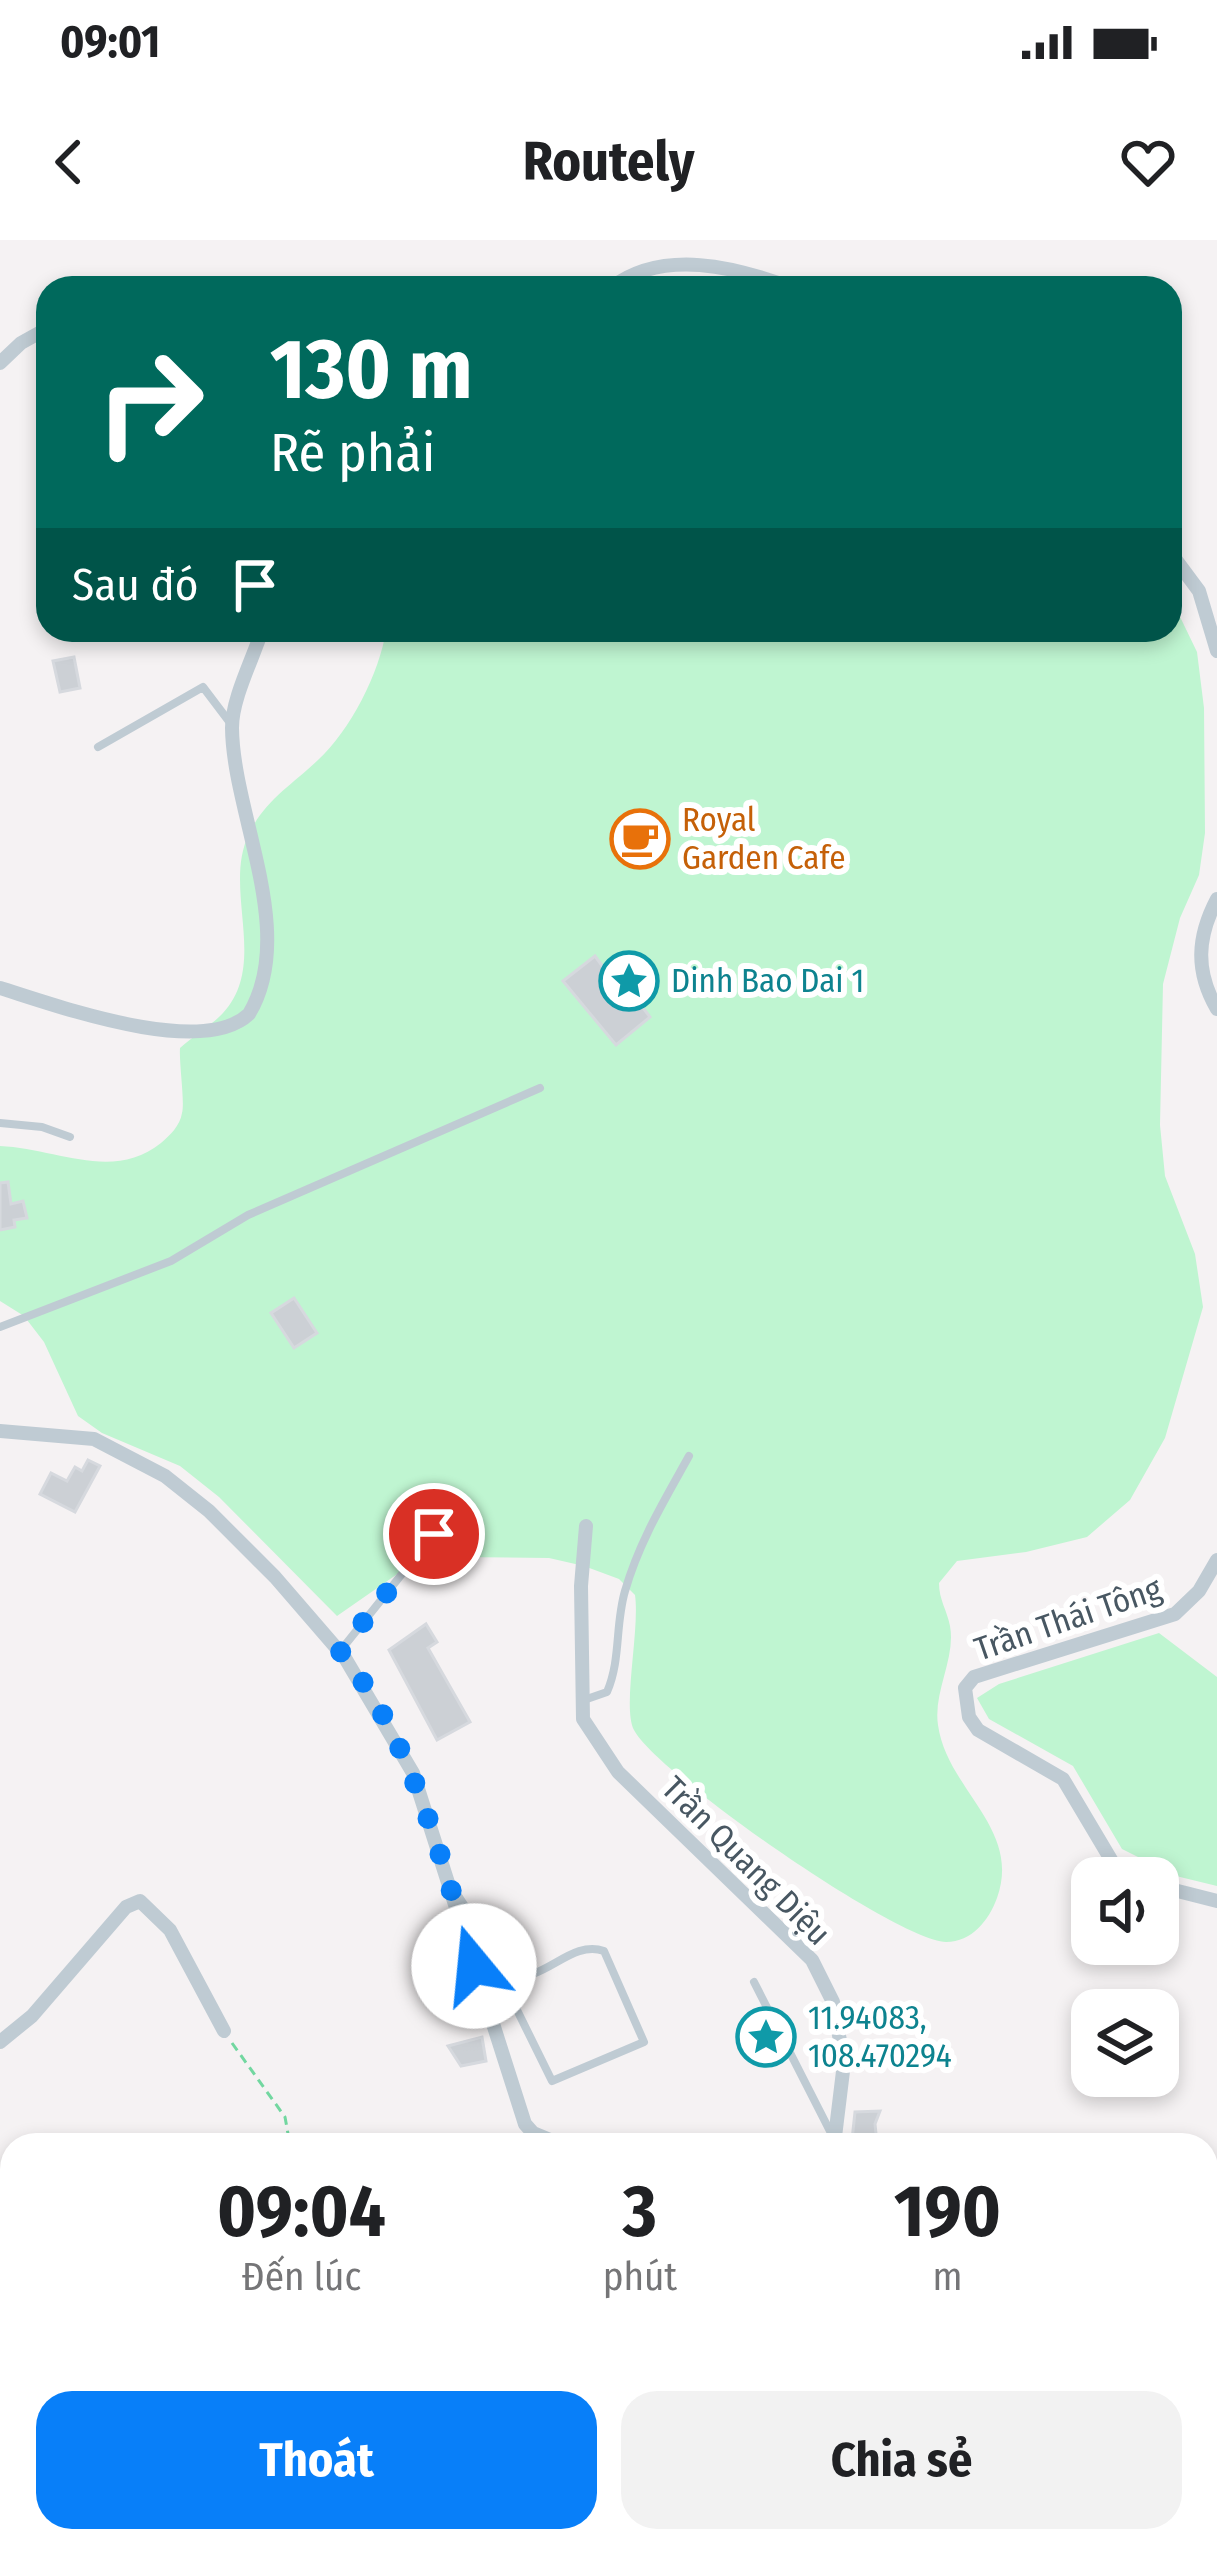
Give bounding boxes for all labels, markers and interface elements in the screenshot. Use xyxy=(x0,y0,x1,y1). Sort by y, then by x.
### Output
text: 09:01 xyxy=(60,15,160,69)
icon: back xyxy=(36,129,102,195)
icon: heart xyxy=(1115,129,1181,195)
text: Routely xyxy=(523,130,694,194)
text: 130 m xyxy=(270,319,473,420)
icon: right xyxy=(72,324,228,480)
text: Rẽ phải xyxy=(270,421,435,485)
icon: arrive xyxy=(222,552,288,618)
text: Sau đó xyxy=(72,558,198,612)
place label: Royal Garden Cafe xyxy=(682,800,845,878)
cafe icon: Royal Garden Cafe xyxy=(609,808,671,870)
place icon: Dinh Bao Dai 1 xyxy=(598,950,660,1012)
place label: Dinh Bao Dai 1 xyxy=(671,961,864,1001)
pin xyxy=(383,1483,485,1585)
icon: arrive xyxy=(401,1501,467,1567)
street label: Trần Thái Tông xyxy=(969,1568,1167,1670)
street label: Trần Quang Diệu xyxy=(653,1768,839,1954)
map controls xyxy=(1071,1857,1179,2097)
button: sound xyxy=(1071,1857,1179,1965)
position arrow xyxy=(411,1903,537,2029)
button: layers xyxy=(1071,1989,1179,2097)
place label: 11.94083, 108.470294 xyxy=(808,1998,952,2076)
place icon: 11.94083, 108.470294 xyxy=(735,2006,797,2068)
text: 09:04 xyxy=(217,2169,386,2255)
text: 3 xyxy=(623,2169,657,2255)
text: 190 xyxy=(894,2169,1001,2255)
text: Đến lúc xyxy=(242,2254,361,2300)
text: phút xyxy=(603,2254,677,2300)
text: m xyxy=(933,2254,963,2300)
button: Thoát xyxy=(36,2391,597,2529)
button: Chia sẻ xyxy=(621,2391,1182,2529)

